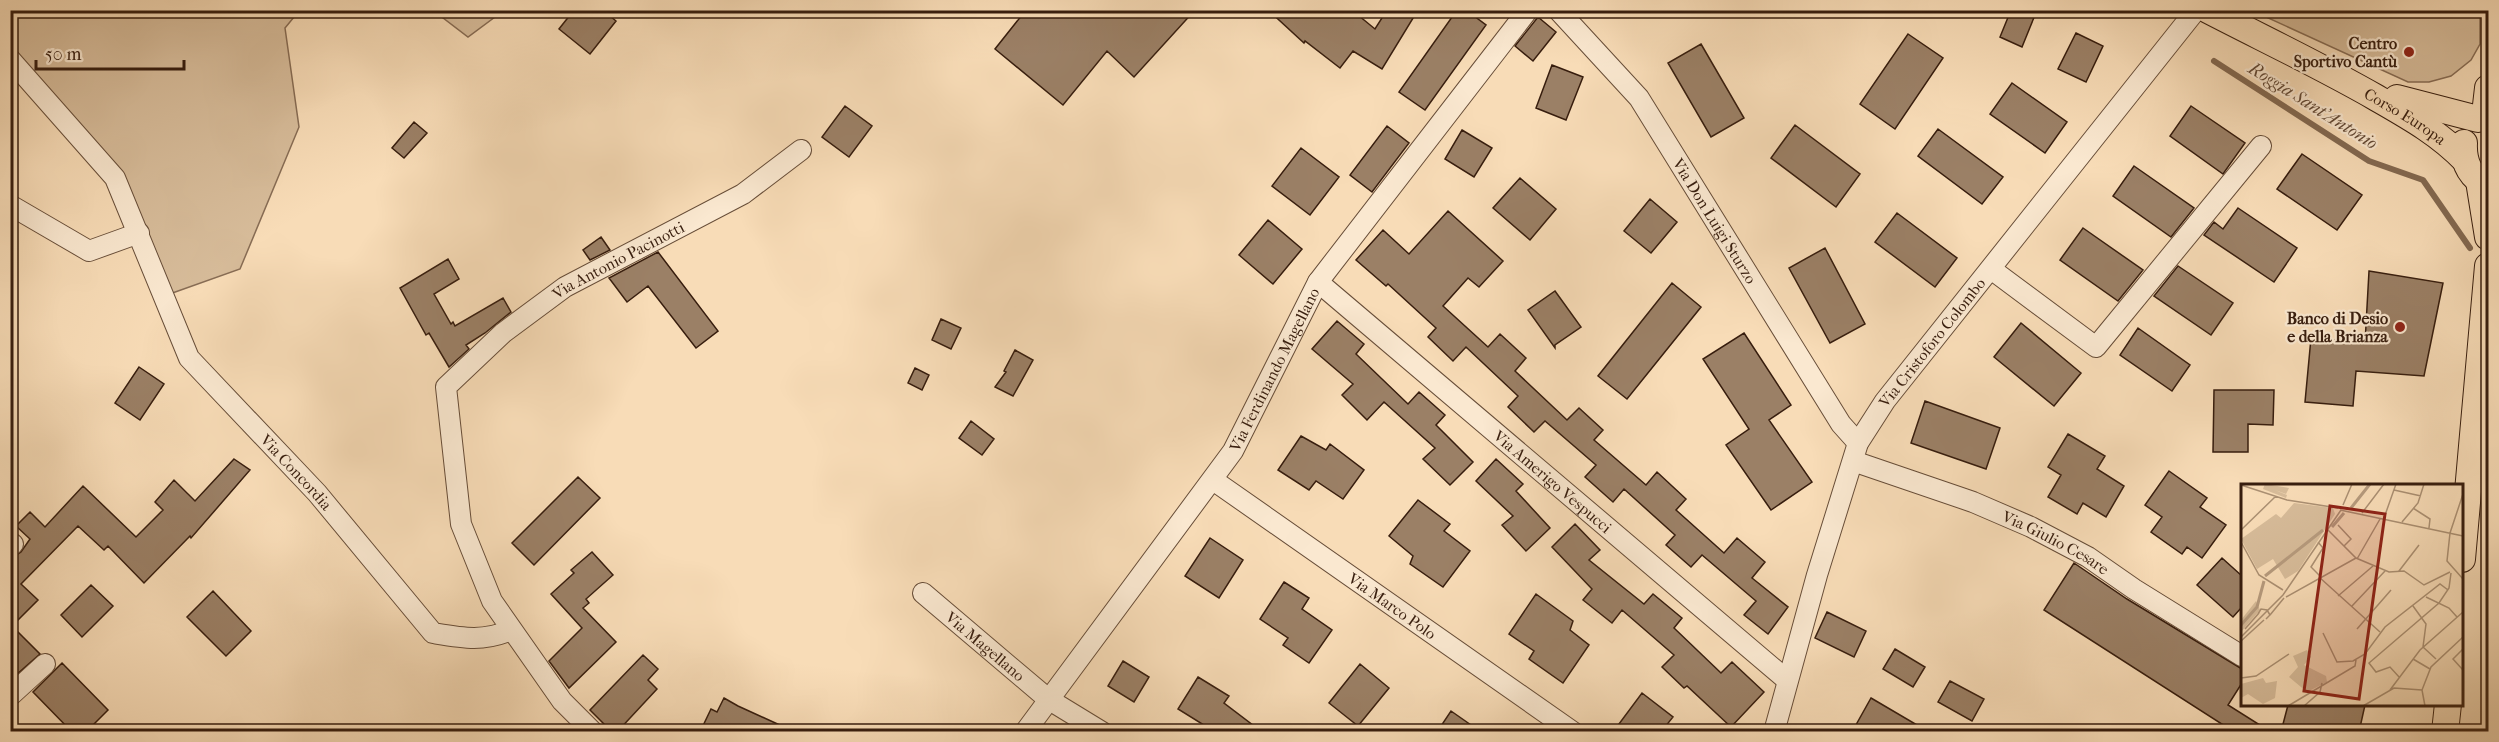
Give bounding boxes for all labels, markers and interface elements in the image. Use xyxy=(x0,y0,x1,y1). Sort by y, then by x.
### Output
scale bar xyxy=(36,33,184,71)
place label: Centro Sportivo Cantù xyxy=(2294,34,2398,72)
text: 50 m xyxy=(45,44,82,65)
marker: Centro Sportivo Cantù xyxy=(2402,45,2416,59)
water label: Roggia Sant'Antonio xyxy=(2244,57,2381,154)
street label: Corso Europa xyxy=(2361,83,2450,149)
street label: Via Don Luigi Sturzo xyxy=(1668,154,1761,287)
street label: Via Antonio Pacinotti xyxy=(547,217,687,303)
street label: Via Cristoforo Colombo xyxy=(1874,274,1989,412)
street label: Via Ferdinando Magellano xyxy=(1225,284,1323,455)
place label: Banco di Desio e della Brianza xyxy=(2287,309,2389,346)
marker: Banco di Desio e della Brianza xyxy=(2393,320,2407,334)
street label: Via Amerigo Vespucci xyxy=(1489,425,1616,537)
street label: Via Concordia xyxy=(256,429,337,514)
inset map xyxy=(2241,484,2463,706)
street label: Via Giulio Cesare xyxy=(1999,506,2113,578)
street label: Via Marco Polo xyxy=(1344,568,1440,643)
street label: Via Magellano xyxy=(941,606,1029,685)

